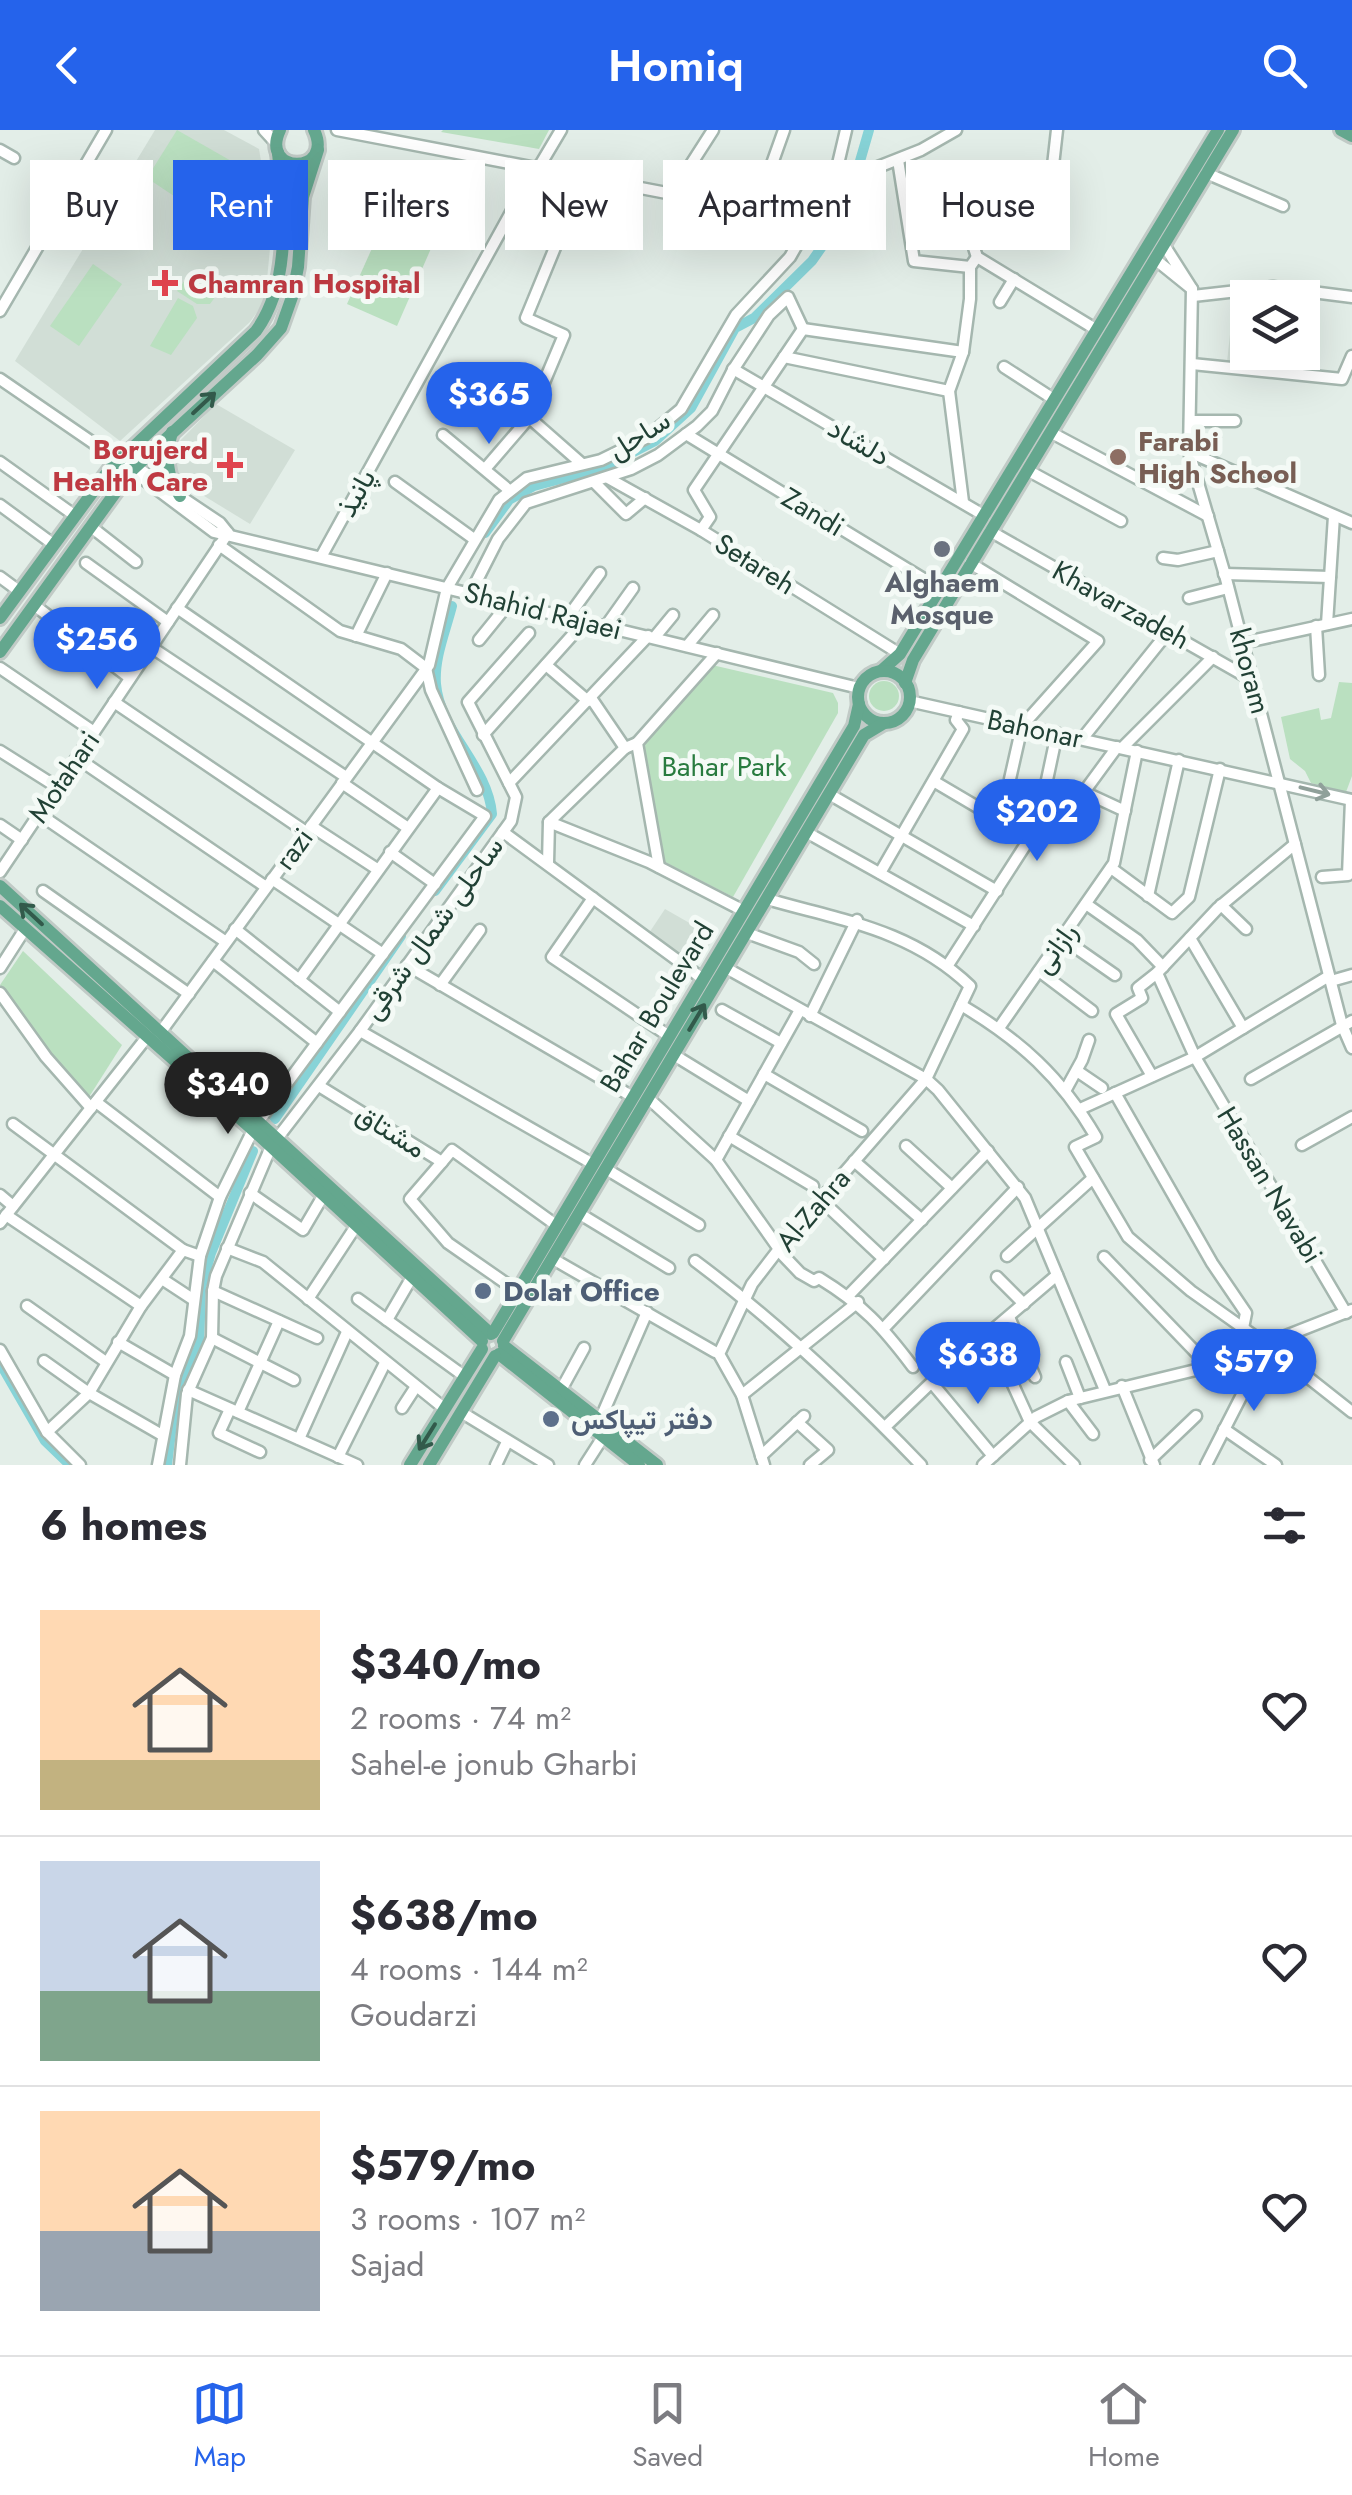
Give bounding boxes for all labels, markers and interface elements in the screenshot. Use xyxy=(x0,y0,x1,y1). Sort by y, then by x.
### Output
text: Homiq xyxy=(608,33,744,98)
icon: back xyxy=(40,38,95,93)
icon: search xyxy=(1257,38,1312,93)
chip: Buy xyxy=(30,160,153,250)
chip: Rent xyxy=(173,160,308,250)
chip: Filters xyxy=(328,160,485,250)
chip: New xyxy=(505,160,643,250)
chip: Apartment xyxy=(663,160,886,250)
chip: House xyxy=(906,160,1070,250)
place label: Chamran Hospital xyxy=(188,263,421,304)
marker: Chamran Hospital xyxy=(152,270,178,296)
map controls xyxy=(1230,280,1320,370)
button: layers xyxy=(1230,280,1320,370)
pin: $365 xyxy=(430,362,548,447)
text: $365 xyxy=(448,371,530,417)
one-way arrow xyxy=(191,391,216,414)
street label: ساحل xyxy=(600,400,678,470)
street label: دلشاد xyxy=(820,408,898,476)
place label: Farabi High School xyxy=(1138,421,1297,494)
place label: Borujerd Health Care xyxy=(52,429,208,502)
marker: Farabi High School xyxy=(1107,446,1129,468)
marker: Borujerd Health Care xyxy=(217,452,243,478)
street label: پانیذ xyxy=(326,462,386,524)
street label: Zandi xyxy=(774,477,852,547)
street label: Setareh xyxy=(707,523,803,605)
marker: Alghaem Mosque xyxy=(931,538,953,560)
street label: Khavarzadeh xyxy=(1045,550,1197,660)
place label: Alghaem Mosque xyxy=(883,562,1000,635)
street label: Shahid Rajaei xyxy=(460,572,626,650)
pin: $256 xyxy=(38,607,156,692)
text: $256 xyxy=(56,616,138,662)
street label: khoram xyxy=(1219,624,1281,718)
street label: Bahonar xyxy=(983,699,1087,759)
street label: Motahari xyxy=(18,723,110,831)
park label: Bahar Park xyxy=(661,746,787,787)
pin: $202 xyxy=(978,779,1096,864)
one-way arrow xyxy=(1299,783,1330,802)
text: $202 xyxy=(995,788,1079,834)
street label: razi xyxy=(265,819,323,879)
street label: ساحلی شمال شرقی xyxy=(353,828,513,1028)
one-way arrow xyxy=(19,903,44,926)
street label: Bahar Boulevard xyxy=(590,914,724,1100)
street label: رازانی xyxy=(1023,914,1087,982)
one-way arrow xyxy=(687,1003,707,1032)
pin: $340 xyxy=(169,1052,287,1137)
text: $340 xyxy=(186,1061,270,1107)
street label: مشتاق xyxy=(348,1093,434,1169)
street label: Hassan Navabi xyxy=(1207,1099,1333,1271)
street label: Al-Zahra xyxy=(766,1160,860,1260)
place label: Dolat Office xyxy=(503,1271,660,1312)
marker: Dolat Office xyxy=(472,1280,494,1302)
pin: $638 xyxy=(919,1322,1037,1407)
pin: $579 xyxy=(1195,1329,1313,1414)
text: $638 xyxy=(937,1331,1019,1377)
text: $579 xyxy=(1213,1338,1295,1384)
place label: دفتر تیپاکس xyxy=(571,1399,713,1440)
marker: دفتر تیپاکس xyxy=(540,1408,562,1430)
one-way arrow xyxy=(417,1422,438,1451)
text: 6 homes xyxy=(40,1495,207,1556)
icon: filters xyxy=(1257,1498,1312,1553)
text: $340/mo xyxy=(350,1634,541,1695)
icon: home xyxy=(120,1650,240,1770)
icon: heart xyxy=(1257,1683,1312,1738)
text: 2 rooms · 74 m² xyxy=(350,1695,571,1741)
text: Sahel-e jonub Gharbi xyxy=(350,1741,638,1787)
text: $638/mo xyxy=(350,1885,538,1946)
icon: home xyxy=(120,1901,240,2021)
icon: heart xyxy=(1257,1934,1312,1989)
text: 4 rooms · 144 m² xyxy=(350,1946,588,1992)
text: Goudarzi xyxy=(350,1992,478,2038)
text: $579/mo xyxy=(350,2135,536,2196)
icon: home xyxy=(120,2151,240,2271)
icon: heart xyxy=(1257,2184,1312,2239)
text: 3 rooms · 107 m² xyxy=(350,2196,585,2242)
text: Sajad xyxy=(350,2242,425,2288)
tab: Map xyxy=(192,2376,247,2477)
tab: Saved xyxy=(632,2376,703,2477)
tab: Home xyxy=(1088,2376,1160,2477)

